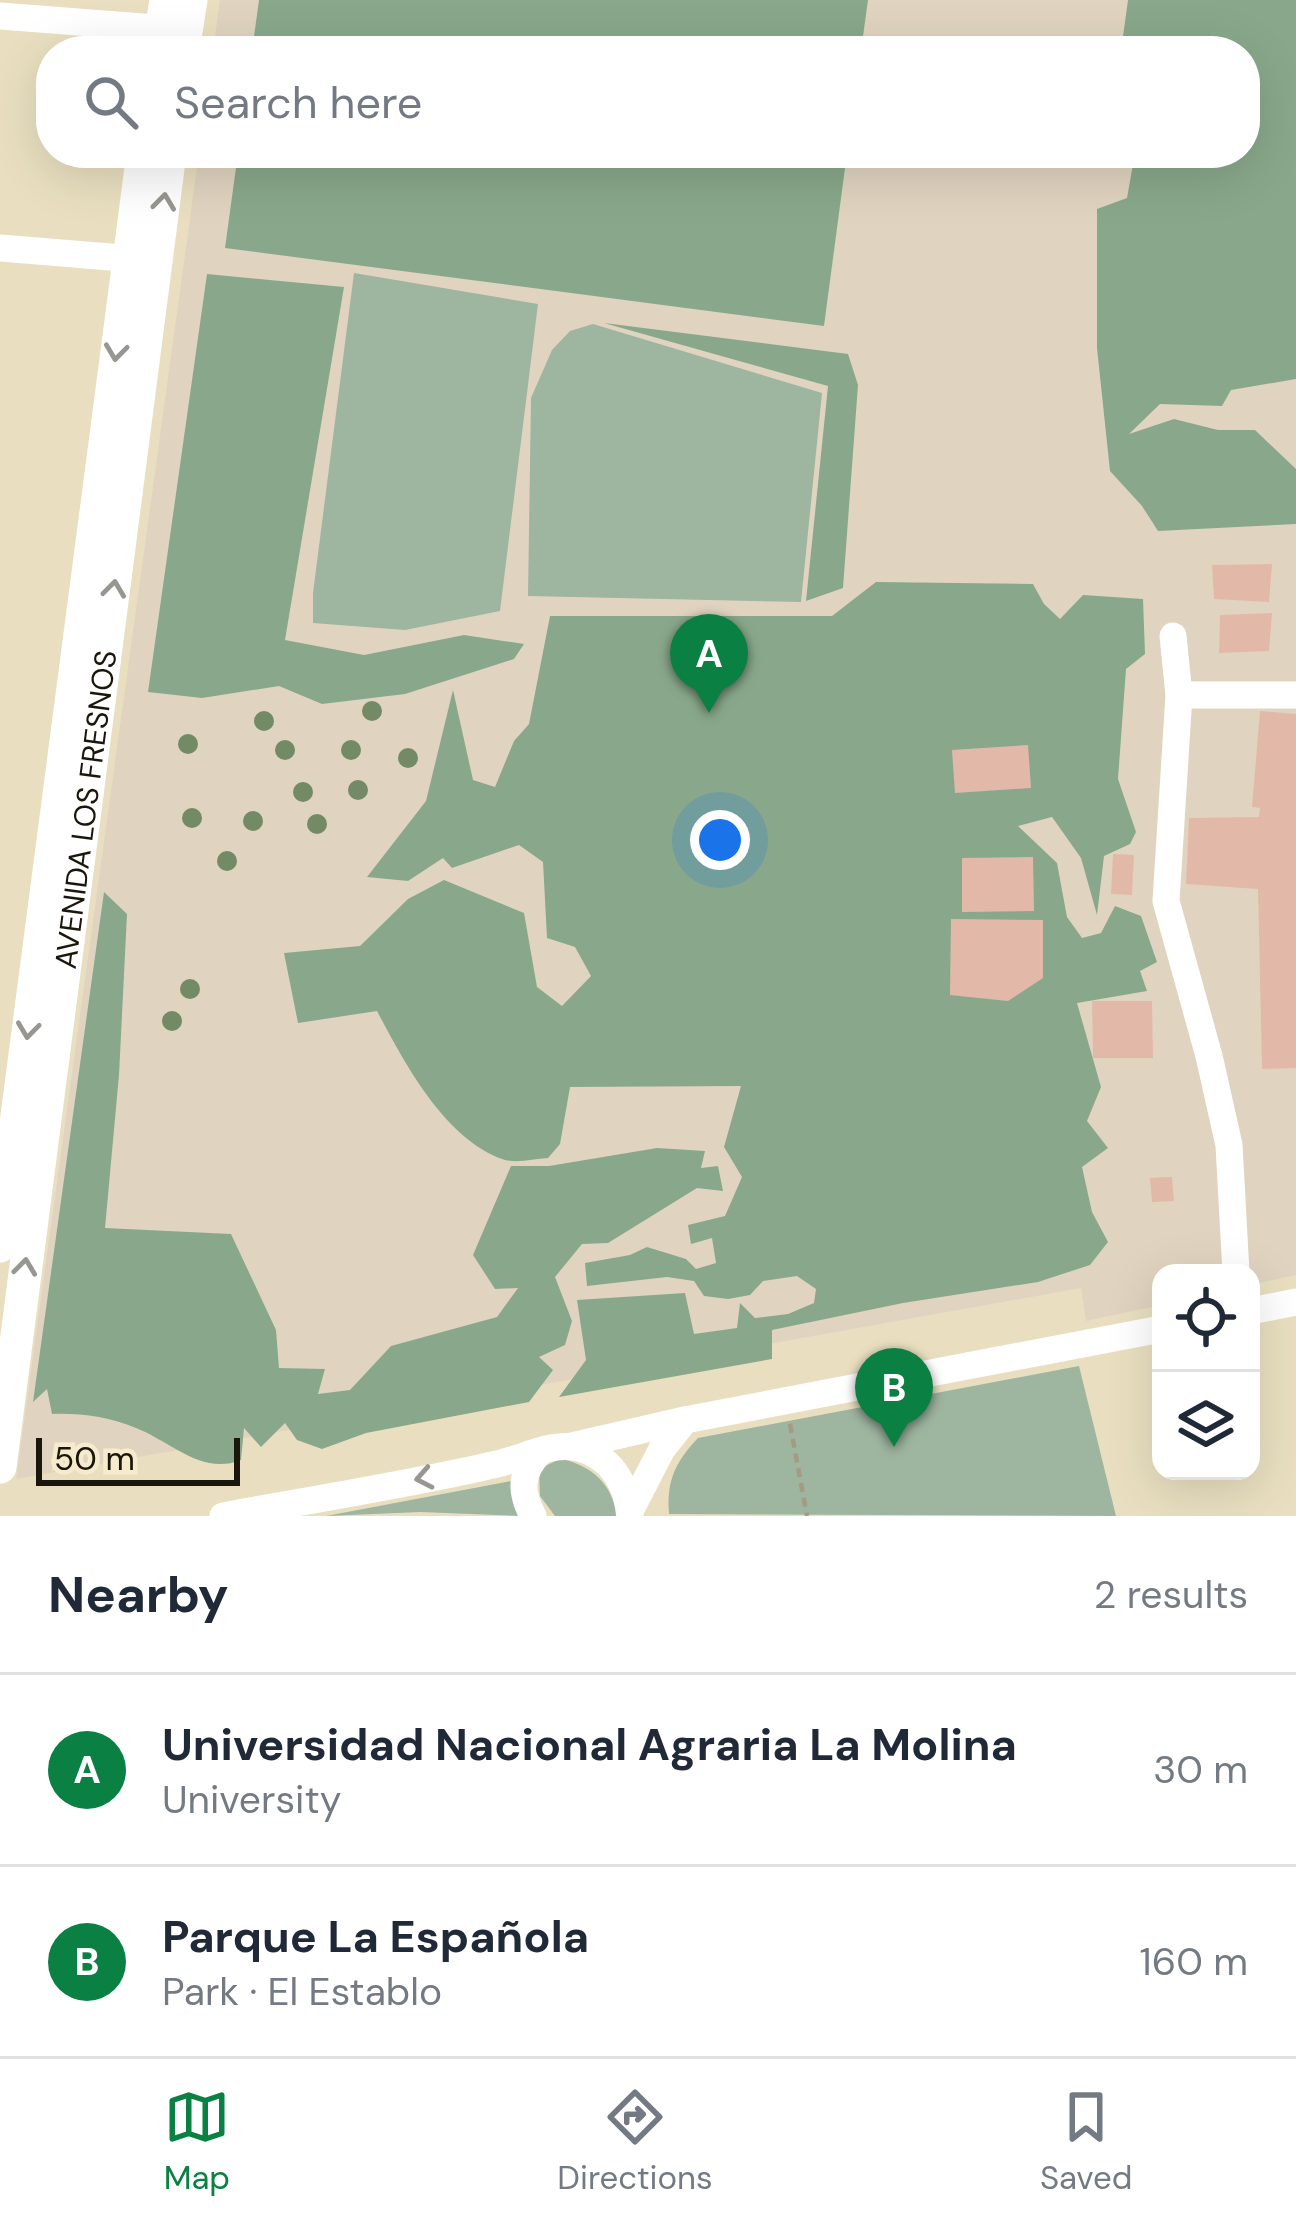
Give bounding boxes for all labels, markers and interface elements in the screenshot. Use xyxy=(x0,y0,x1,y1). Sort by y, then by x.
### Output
search box xyxy=(36,36,1260,168)
icon: search xyxy=(78,69,144,135)
text: Search here xyxy=(174,73,422,132)
one-way arrow xyxy=(150,192,176,212)
one-way arrow xyxy=(104,342,130,362)
one-way arrow xyxy=(100,579,126,599)
pin: A xyxy=(670,614,748,713)
street label: AVENIDA LOS FRESNOS xyxy=(45,648,125,971)
your location xyxy=(690,810,750,870)
one-way arrow xyxy=(16,1021,42,1040)
one-way arrow xyxy=(12,1257,38,1277)
map controls xyxy=(1152,1264,1260,1480)
button: locate xyxy=(1152,1264,1260,1372)
pin: B xyxy=(855,1348,933,1447)
button: layers xyxy=(1152,1372,1260,1480)
scale bar xyxy=(36,1432,240,1485)
text: 50 m xyxy=(54,1437,135,1480)
one-way arrow xyxy=(415,1464,435,1490)
text: Nearby xyxy=(48,1561,229,1628)
text: 2 results xyxy=(1094,1569,1248,1620)
text: Universidad Nacional Agraria La Molina xyxy=(162,1715,1017,1774)
text: A xyxy=(73,1744,101,1795)
text: 30 m xyxy=(1153,1744,1248,1795)
text: University xyxy=(162,1774,341,1825)
text: Parque La Española xyxy=(162,1907,589,1966)
text: B xyxy=(75,1936,99,1987)
text: 160 m xyxy=(1140,1936,1248,1987)
text: Park · El Establo xyxy=(162,1966,442,2017)
tab: Map xyxy=(164,2084,230,2199)
tab: Directions xyxy=(557,2084,713,2199)
tab: Saved xyxy=(1040,2084,1132,2199)

